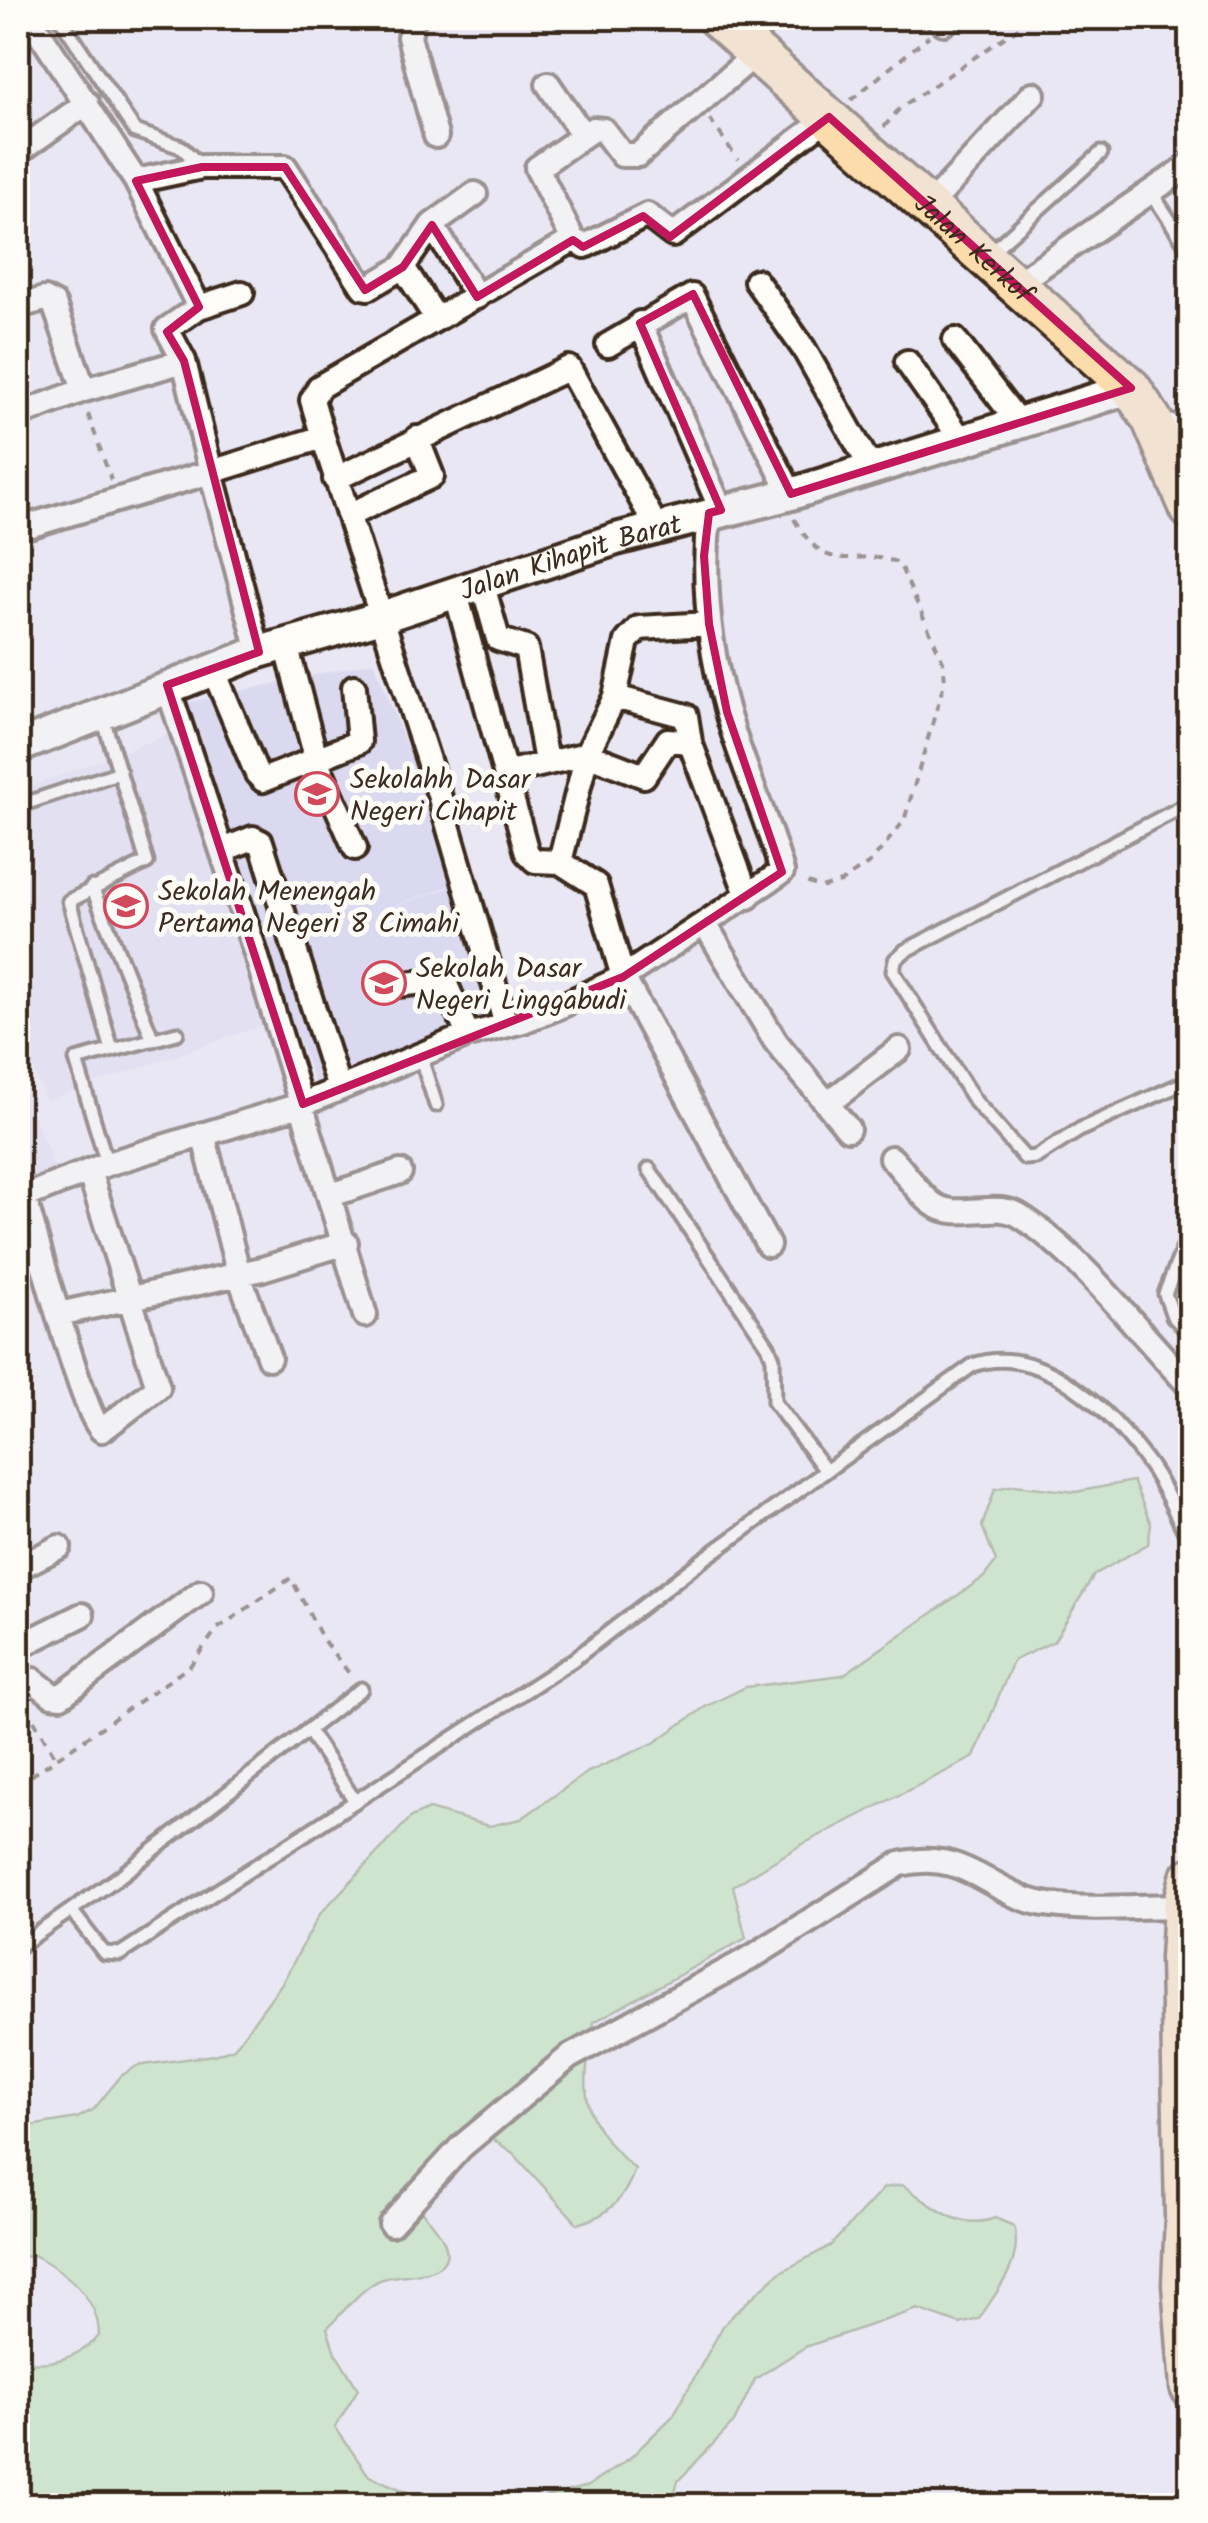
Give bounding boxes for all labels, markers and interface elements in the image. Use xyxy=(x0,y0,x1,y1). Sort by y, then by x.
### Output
street label: Jalan Kerkof xyxy=(903,184,1044,317)
street label: Jalan Kihapit Barat xyxy=(454,503,688,614)
place label: Sekolahh Dasar Negeri Cihapit xyxy=(350,758,532,835)
school or university icon: Sekolahh Dasar Negeri Cihapit xyxy=(294,771,340,817)
place label: Sekolah Menengah Pertama Negeri 8 Cimahi xyxy=(158,870,460,947)
school or university icon: Sekolah Menengah Pertama Negeri 8 Cimahi xyxy=(103,883,149,929)
place label: Sekolah Dasar Negeri Linggabudi xyxy=(416,947,627,1024)
school or university icon: Sekolah Dasar Negeri Linggabudi xyxy=(361,960,407,1006)

